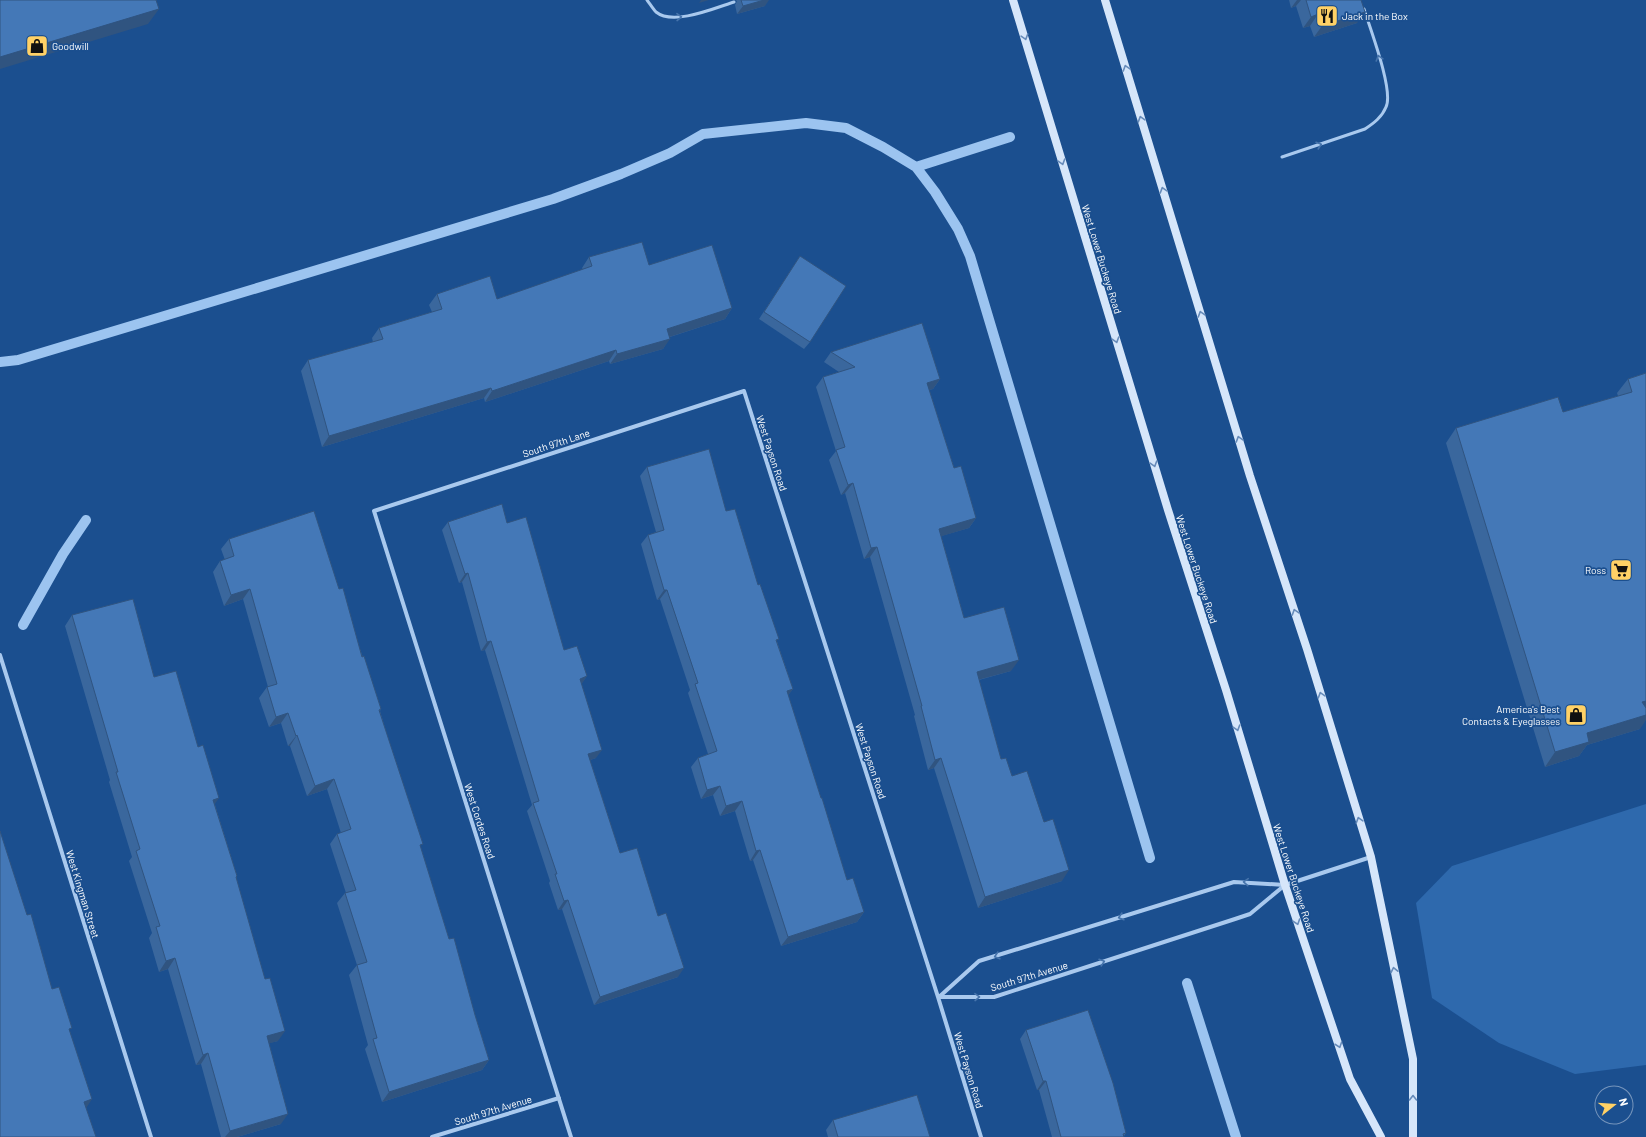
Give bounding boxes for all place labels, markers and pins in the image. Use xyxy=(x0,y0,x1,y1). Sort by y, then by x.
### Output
restaurant icon: Jack in the Box xyxy=(1314,3,1340,29)
place label: Jack in the Box xyxy=(1342,10,1408,22)
shop icon: Goodwill xyxy=(24,33,50,59)
place label: Goodwill xyxy=(52,40,89,52)
supermarket icon: Ross xyxy=(1608,557,1634,583)
place label: Ross xyxy=(1585,564,1606,576)
shop icon: America's Best Contacts & Eyeglasses xyxy=(1563,702,1589,728)
place label: America's Best Contacts & Eyeglasses xyxy=(1462,703,1560,727)

